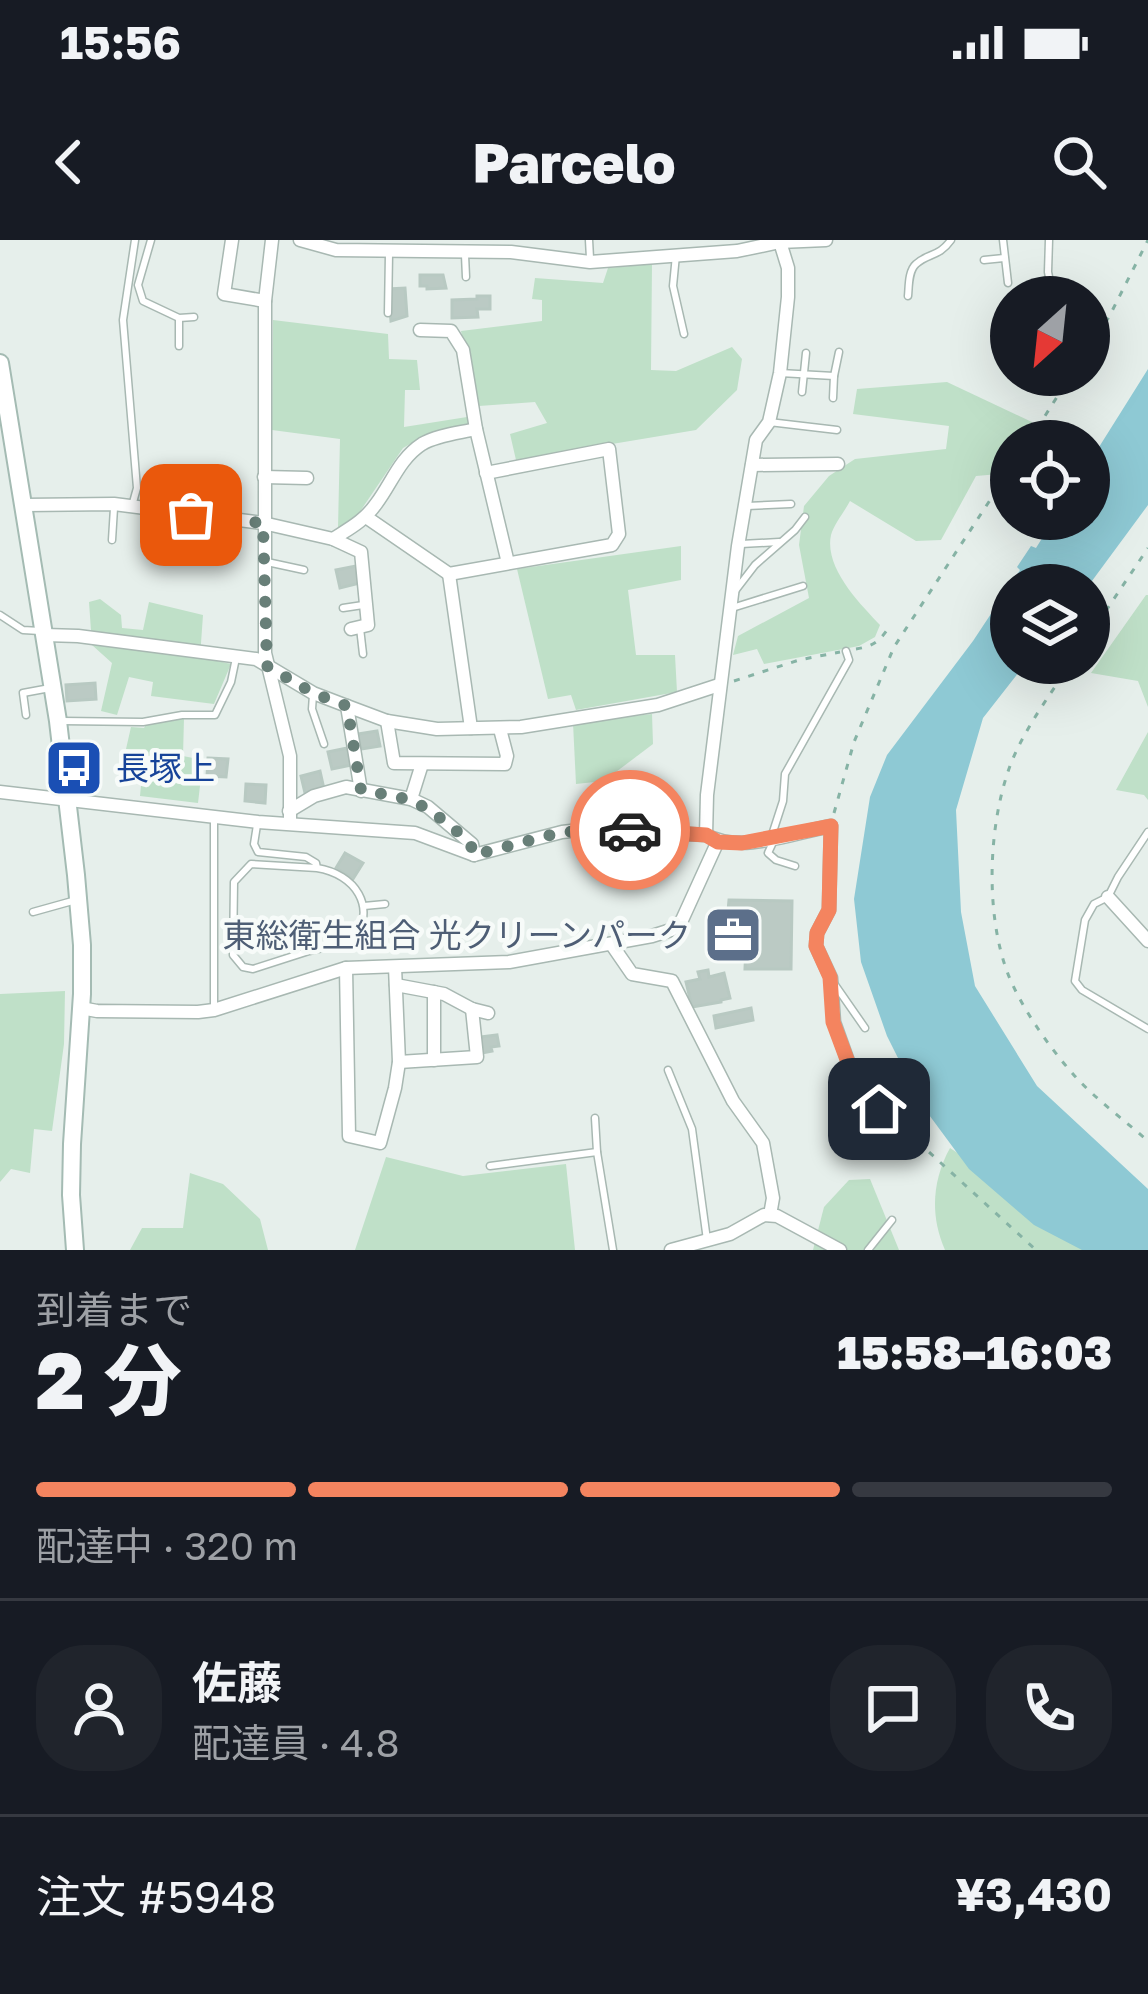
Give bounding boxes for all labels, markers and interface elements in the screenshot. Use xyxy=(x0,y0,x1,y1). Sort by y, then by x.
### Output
text: 15:56 xyxy=(60,15,181,69)
icon: back xyxy=(36,129,102,195)
icon: search xyxy=(1046,129,1112,195)
text: Parcelo xyxy=(473,130,675,195)
north arrow xyxy=(990,276,1110,396)
map controls xyxy=(990,276,1110,684)
button: locate xyxy=(990,420,1110,540)
pin xyxy=(140,464,242,566)
icon: bag xyxy=(158,482,224,548)
button: layers xyxy=(990,564,1110,684)
bus stop icon: 長塚上 xyxy=(43,737,105,799)
place label: 長塚上 xyxy=(116,748,215,787)
courier xyxy=(570,770,690,890)
icon: car xyxy=(597,797,663,863)
office icon: 東総衛生組合 光クリーンパーク xyxy=(702,904,764,966)
place label: 東総衛生組合 光クリーンパーク xyxy=(222,915,691,954)
pin xyxy=(828,1058,930,1160)
icon: home xyxy=(846,1076,912,1142)
text: 到着まで xyxy=(36,1286,192,1333)
text: 15:58–16:03 xyxy=(837,1325,1112,1379)
text: 2 分 xyxy=(36,1333,182,1426)
text: 配達中 · 320 m xyxy=(36,1522,298,1569)
button: person xyxy=(36,1645,162,1771)
button: chat xyxy=(830,1645,956,1771)
button: phone xyxy=(986,1645,1112,1771)
text: 佐藤 xyxy=(192,1655,282,1709)
text: 配達員 · 4.8 xyxy=(192,1719,399,1766)
text: ¥3,430 xyxy=(956,1867,1112,1921)
text: 注文 #5948 xyxy=(36,1869,276,1923)

